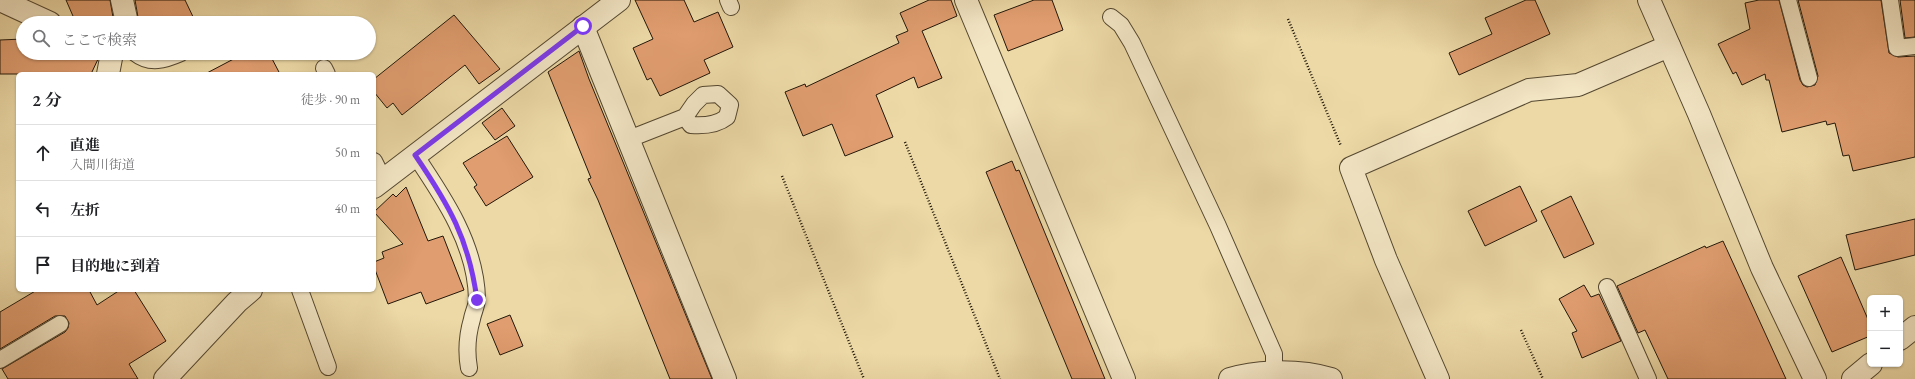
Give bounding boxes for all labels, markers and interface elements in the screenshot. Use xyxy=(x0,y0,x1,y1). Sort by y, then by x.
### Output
search box xyxy=(16,16,376,60)
route start xyxy=(574,17,592,35)
icon: search xyxy=(30,27,52,49)
text: ここで検索 xyxy=(62,30,137,49)
text: 2 分 xyxy=(32,89,62,111)
text: 徒歩 · 90 m xyxy=(301,91,360,108)
text: 直進 xyxy=(70,135,100,154)
icon: ahead xyxy=(32,142,54,164)
text: 50 m xyxy=(335,144,360,161)
text: 入間川街道 xyxy=(70,156,135,173)
icon: left xyxy=(32,198,54,220)
text: 左折 xyxy=(70,200,100,219)
text: 40 m xyxy=(335,200,360,217)
icon: arrive xyxy=(32,254,54,276)
text: 目的地に到着 xyxy=(70,256,160,275)
route end xyxy=(468,291,486,309)
map controls xyxy=(1867,295,1903,367)
button: + xyxy=(1867,295,1903,331)
button: − xyxy=(1867,331,1903,367)

